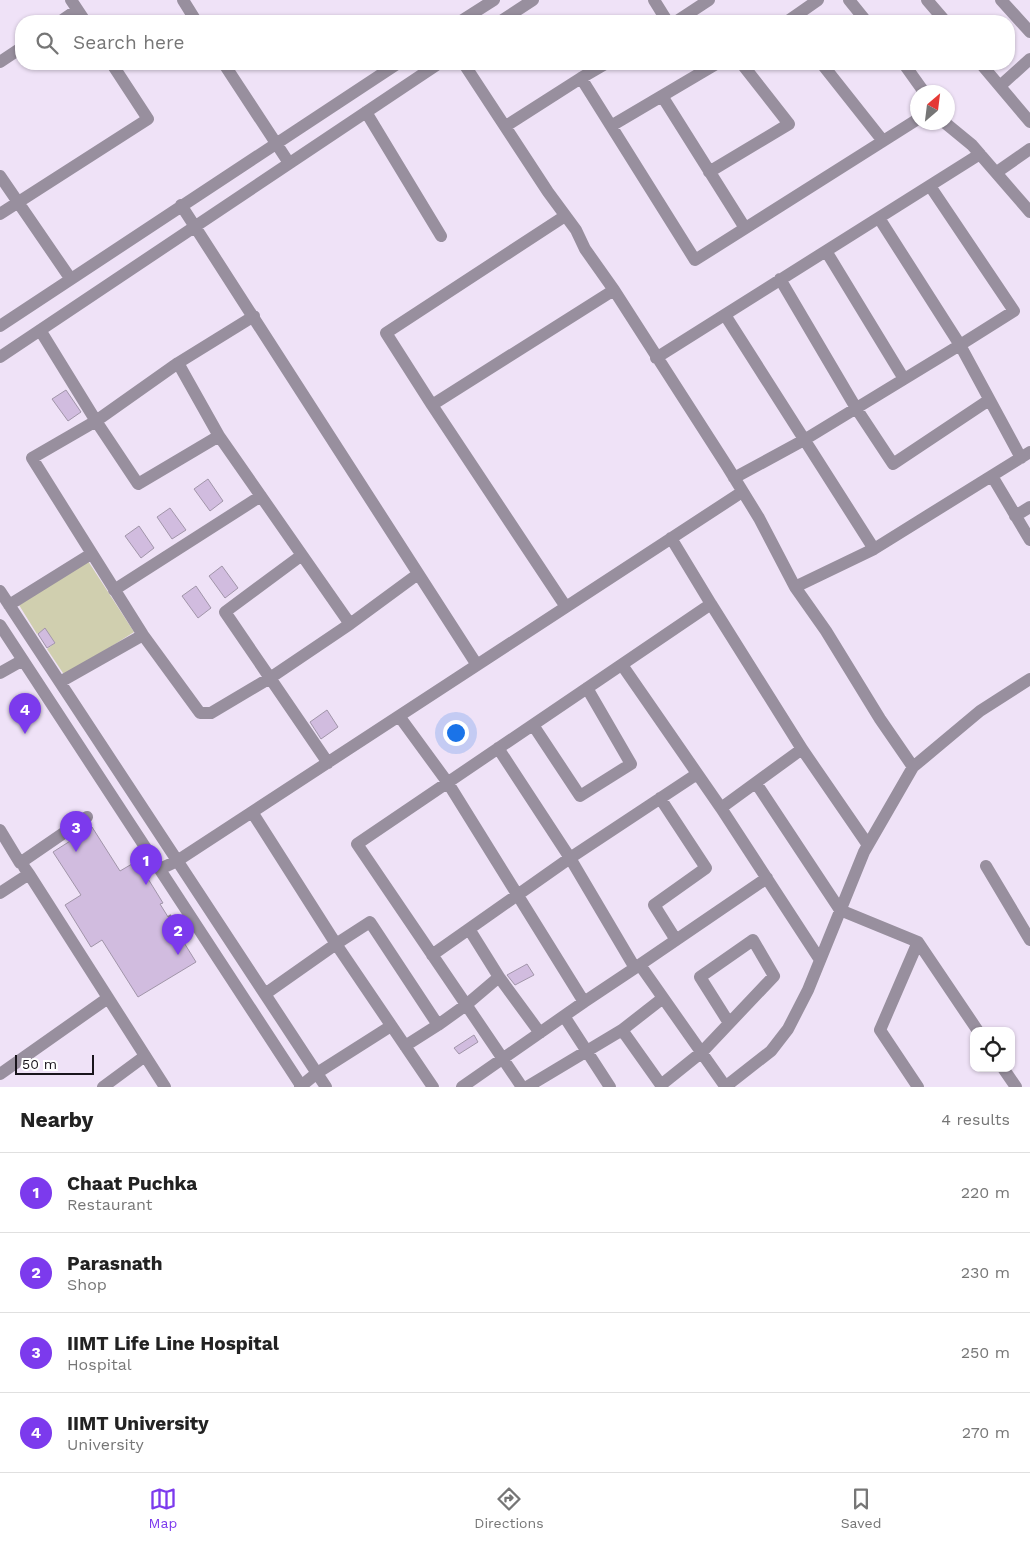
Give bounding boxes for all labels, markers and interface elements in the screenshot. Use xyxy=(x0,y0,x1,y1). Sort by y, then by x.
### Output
search box xyxy=(15,15,1015,70)
icon: search xyxy=(33,29,61,57)
text: Search here xyxy=(73,31,184,54)
north arrow xyxy=(910,85,955,130)
pin: 4 xyxy=(9,693,41,734)
your location xyxy=(443,720,469,746)
pin: 3 xyxy=(60,811,92,852)
pin: 1 xyxy=(130,844,162,885)
pin: 2 xyxy=(162,914,194,955)
map controls xyxy=(970,1027,1015,1072)
button: locate xyxy=(970,1027,1015,1072)
scale bar xyxy=(15,1052,94,1075)
text: 50 m xyxy=(22,1056,57,1072)
text: Nearby xyxy=(20,1107,93,1132)
text: 4 results xyxy=(941,1110,1010,1129)
text: Chaat Puchka xyxy=(67,1172,197,1195)
text: 1 xyxy=(33,1183,39,1202)
text: 220 m xyxy=(961,1183,1010,1202)
text: Restaurant xyxy=(67,1195,153,1214)
text: Parasnath xyxy=(67,1252,163,1275)
text: 2 xyxy=(31,1263,41,1282)
text: 230 m xyxy=(961,1263,1010,1282)
text: Shop xyxy=(67,1275,107,1294)
text: IIMT Life Line Hospital xyxy=(67,1332,279,1355)
text: 3 xyxy=(31,1343,41,1362)
text: 250 m xyxy=(961,1343,1010,1362)
text: Hospital xyxy=(67,1355,132,1374)
text: IIMT University xyxy=(67,1412,209,1435)
text: 4 xyxy=(31,1423,41,1442)
text: 270 m xyxy=(962,1423,1010,1442)
text: University xyxy=(67,1435,144,1454)
tab: Map xyxy=(149,1485,177,1531)
tab: Directions xyxy=(474,1485,544,1531)
tab: Saved xyxy=(841,1485,881,1531)

